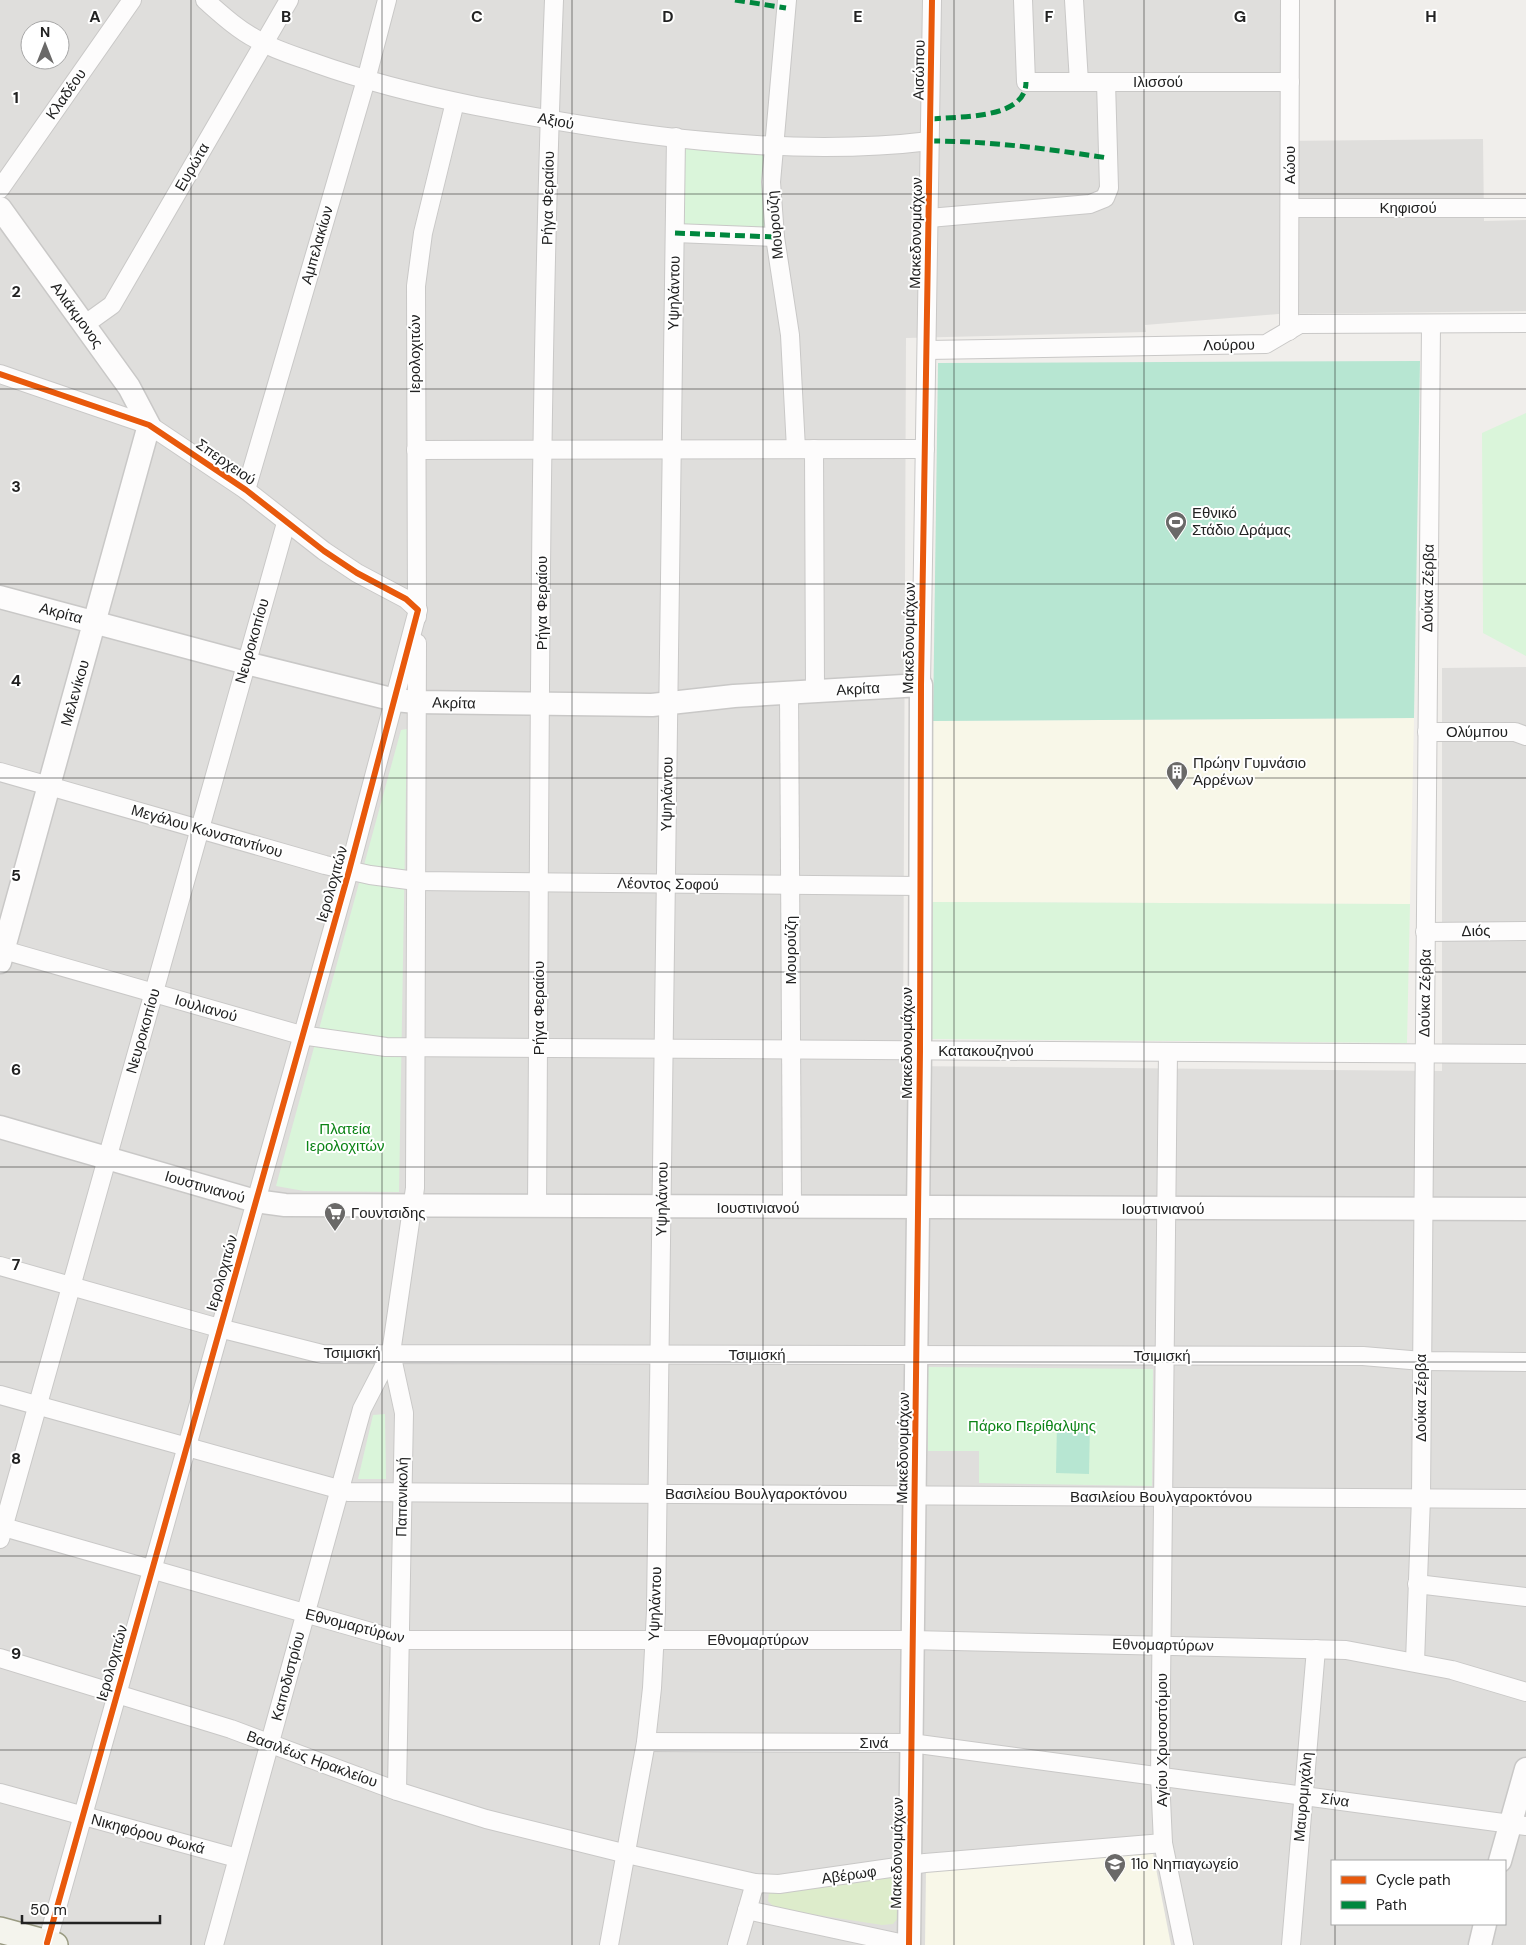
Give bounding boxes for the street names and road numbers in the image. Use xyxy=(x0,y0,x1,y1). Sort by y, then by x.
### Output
street label: Αισώπου xyxy=(908,40,930,100)
street label: Κλαδέου xyxy=(41,65,91,123)
street label: Ιλισσού xyxy=(1133,72,1183,92)
street label: Αξιού xyxy=(536,108,576,134)
street label: Ευρώτα xyxy=(170,139,214,195)
street label: Αώου xyxy=(1280,146,1300,184)
street label: Ρήγα Φεραίου xyxy=(537,151,559,245)
street label: Μακεδονομάχων xyxy=(905,177,927,289)
street label: Μουρούζη xyxy=(762,190,788,260)
street label: Κηφισού xyxy=(1379,198,1437,218)
street label: Αμπελακίων xyxy=(296,203,338,287)
street label: Υψηλάντου xyxy=(663,255,685,331)
street label: Αλιάκμονος xyxy=(46,278,108,352)
street label: Ιερολοχιτών xyxy=(405,315,425,393)
street label: Λούρου xyxy=(1203,335,1255,355)
street label: Σπερχειού xyxy=(192,434,260,490)
street label: Δούκα Ζέρβα xyxy=(1417,543,1439,632)
street label: Ρήγα Φεραίου xyxy=(532,556,552,650)
street label: Μακεδονομάχων xyxy=(898,582,920,694)
street label: Νευροκοπίου xyxy=(230,596,274,686)
street label: Ακρίτα xyxy=(37,598,85,628)
street label: Μελενίκου xyxy=(56,658,94,728)
street label: Ακρίτα xyxy=(836,678,881,700)
street label: Ακρίτα xyxy=(432,693,476,713)
street label: Ολύμπου xyxy=(1446,722,1508,742)
street label: Υψηλάντου xyxy=(656,756,678,832)
street label: Μεγάλου Κωνσταντίνου xyxy=(129,800,285,862)
street label: Ιερολοχιτών xyxy=(312,843,352,925)
street label: Λέοντος Σοφού xyxy=(617,873,719,895)
street label: Μουρούζη xyxy=(781,916,801,984)
street label: Διός xyxy=(1461,921,1491,941)
street label: Δούκα Ζέρβα xyxy=(1414,948,1436,1037)
street label: Ρήγα Φεραίου xyxy=(529,961,549,1055)
street label: Νευροκοπίου xyxy=(121,986,165,1076)
street label: Μακεδονομάχων xyxy=(897,987,917,1099)
street label: Ιουλιανού xyxy=(172,990,240,1026)
street label: Κατακουζηνού xyxy=(938,1041,1034,1061)
street label: Υψηλάντου xyxy=(651,1161,673,1237)
street label: Ιουστινιανού xyxy=(162,1166,248,1208)
street label: Ιουστινιανού xyxy=(717,1198,799,1218)
street label: Ιουστινιανού xyxy=(1122,1199,1204,1219)
street label: Ιερολοχιτών xyxy=(202,1232,242,1314)
street label: Τσιμισκή xyxy=(323,1343,381,1363)
street label: Τσιμισκή xyxy=(728,1345,786,1365)
street label: Τσιμισκή xyxy=(1133,1346,1191,1366)
street label: Δούκα Ζέρβα xyxy=(1411,1354,1431,1442)
street label: Μακεδονομάχων xyxy=(892,1392,914,1504)
street label: Παπανικολή xyxy=(391,1457,413,1537)
street label: Βασιλείου Βουλγαροκτόνου xyxy=(665,1484,847,1504)
street label: Βασιλείου Βουλγαροκτόνου xyxy=(1070,1487,1252,1507)
street label: Υψηλάντου xyxy=(644,1566,666,1642)
street label: Εθνομαρτύρων xyxy=(303,1604,407,1648)
street label: Ιερολοχιτών xyxy=(92,1622,132,1704)
street label: Καποδιστρίου xyxy=(266,1629,310,1723)
street label: Εθνομαρτύρων xyxy=(707,1630,809,1650)
street label: Εθνομαρτύρων xyxy=(1112,1634,1214,1656)
street label: Αγίου Χρυσοστόμου xyxy=(1152,1673,1172,1807)
street label: Βασιλέως Ηρακλείου xyxy=(244,1726,380,1792)
street label: Σινά xyxy=(860,1733,889,1753)
street label: Μαυρομιχάλη xyxy=(1289,1751,1317,1843)
street label: Σίνα xyxy=(1319,1788,1351,1812)
street label: Μακεδονομάχων xyxy=(886,1797,908,1909)
street label: Νικηφόρου Φωκά xyxy=(89,1809,207,1859)
street label: Αβέρωφ xyxy=(820,1861,878,1889)

